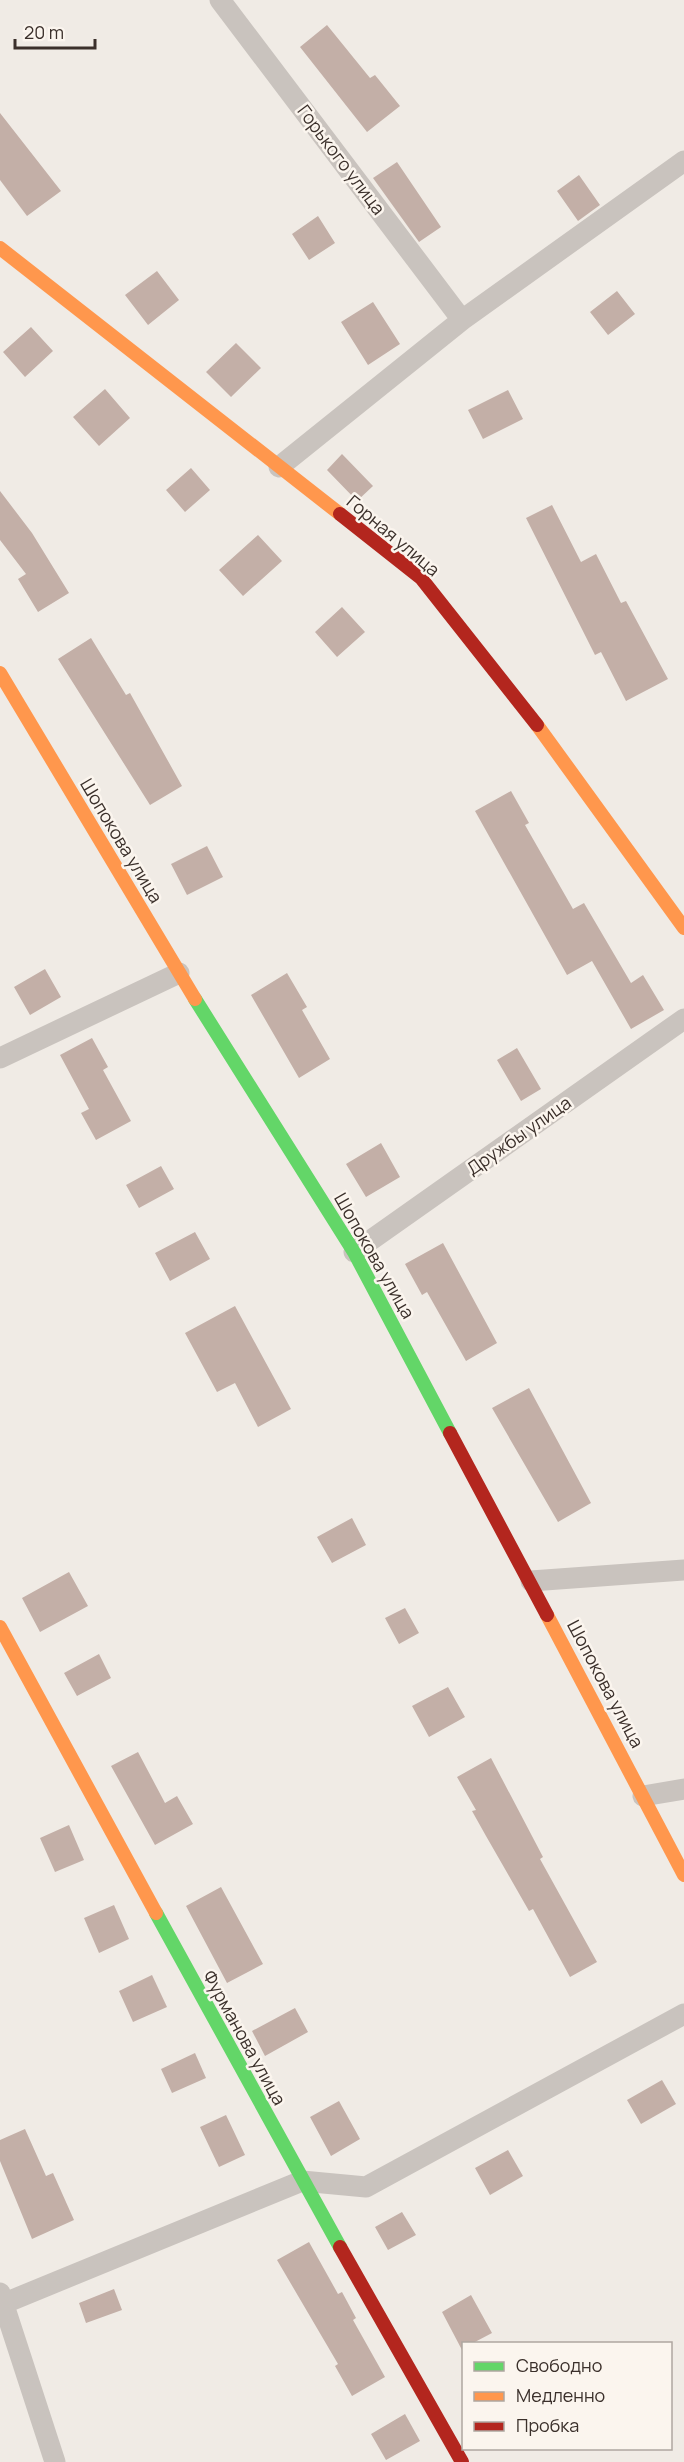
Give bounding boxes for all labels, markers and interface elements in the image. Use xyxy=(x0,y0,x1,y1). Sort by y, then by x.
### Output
scale bar xyxy=(15,12,94,50)
text: 20 m xyxy=(24,20,64,44)
street label: Горького улица xyxy=(293,100,391,219)
street label: Горная улица xyxy=(342,489,445,581)
street label: Шопокова улица xyxy=(75,774,169,907)
street label: Дружбы улица xyxy=(461,1090,576,1180)
street label: Шопокова улица xyxy=(329,1188,421,1323)
street label: Шопокова улица xyxy=(562,1615,650,1752)
street label: Фурманова улица xyxy=(198,1966,292,2109)
legend xyxy=(462,2342,672,2450)
text: Свободно xyxy=(516,2353,602,2377)
text: Медленно xyxy=(516,2383,605,2407)
text: Пробка xyxy=(516,2413,579,2437)

